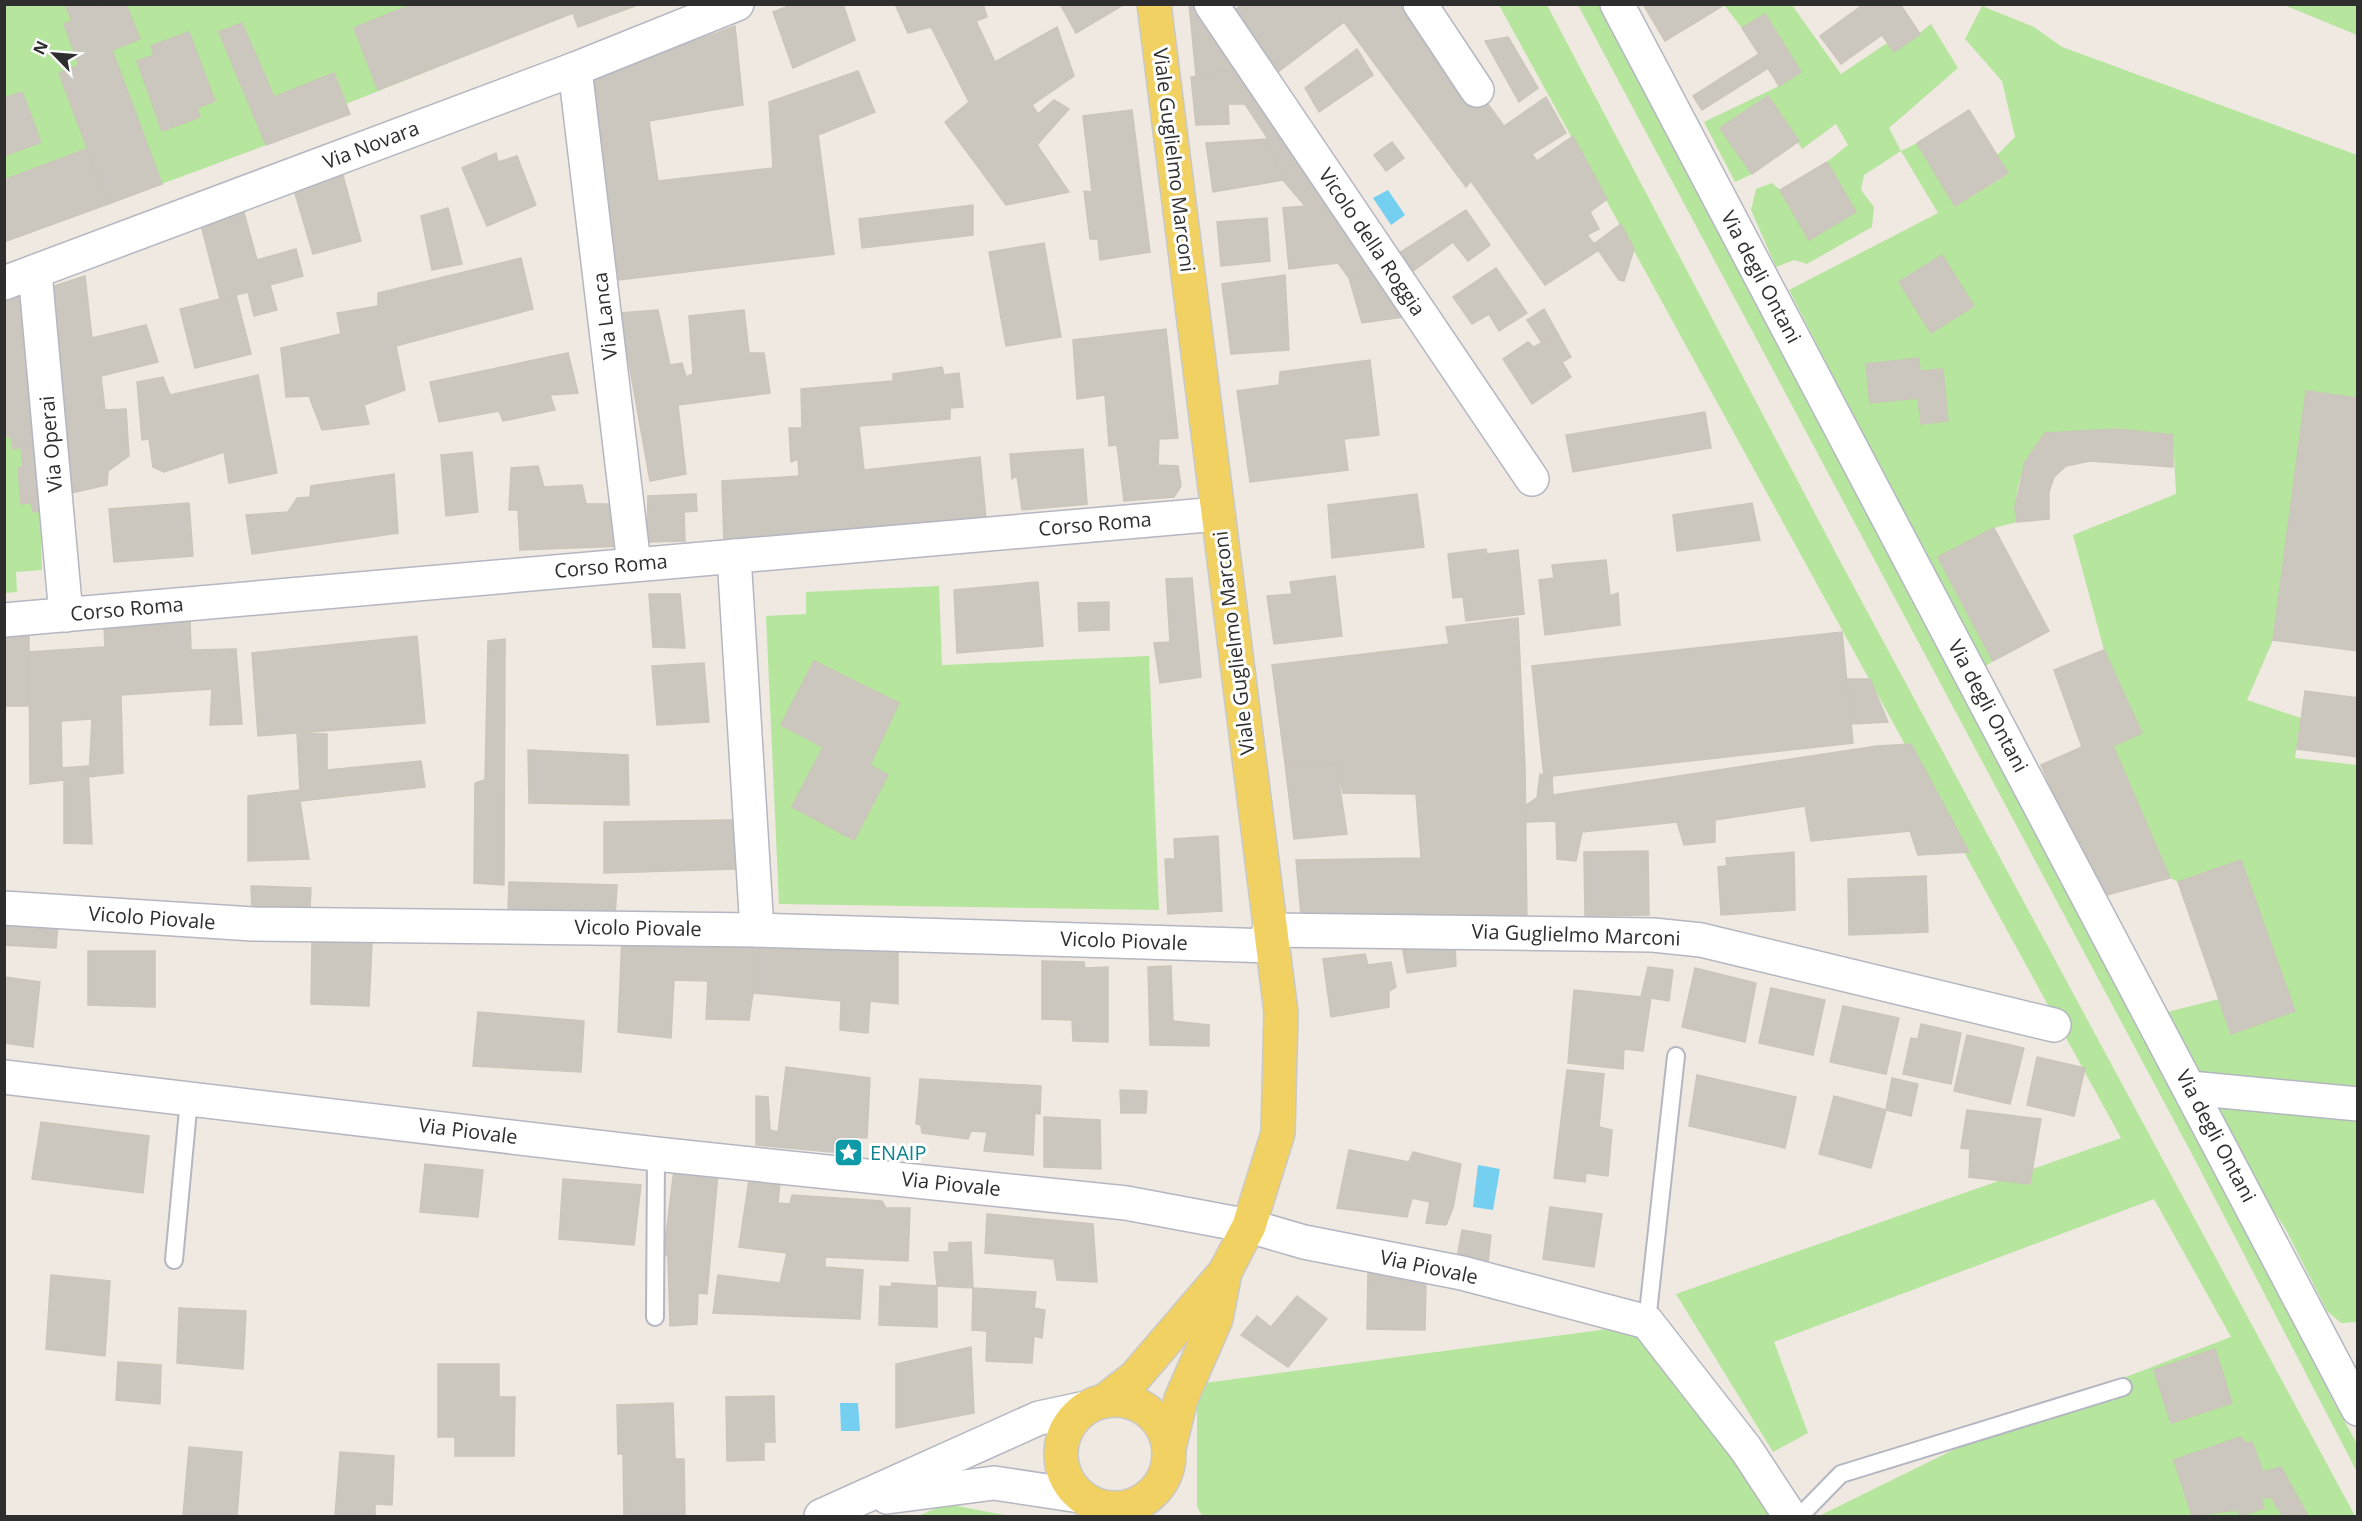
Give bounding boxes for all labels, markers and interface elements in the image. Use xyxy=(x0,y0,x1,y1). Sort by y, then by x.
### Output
north arrow xyxy=(24,24,84,84)
text: N xyxy=(28,37,53,58)
street label: Viale Guglielmo Marconi xyxy=(1147,46,1202,274)
street label: Via Novara xyxy=(319,114,423,175)
street label: Vicolo della Roggia xyxy=(1313,162,1432,321)
street label: Via degli Ontani xyxy=(1715,206,1808,348)
street label: Via Lanca xyxy=(586,271,623,361)
street label: Via Operai xyxy=(33,395,68,493)
street label: Corso Roma xyxy=(1037,505,1153,542)
street label: Viale Guglielmo Marconi xyxy=(1206,529,1261,757)
street label: Corso Roma xyxy=(553,547,669,584)
street label: Corso Roma xyxy=(69,590,185,627)
street label: Via degli Ontani xyxy=(1942,635,2035,777)
street label: Vicolo Piovale xyxy=(88,900,217,935)
street label: Vicolo Piovale xyxy=(574,913,702,942)
street label: Via Guglielmo Marconi xyxy=(1471,917,1681,952)
street label: Vicolo Piovale xyxy=(1060,925,1188,956)
street label: Via degli Ontani xyxy=(2170,1065,2263,1207)
street label: Via Piovale xyxy=(417,1111,519,1150)
place icon: ENAIP xyxy=(833,1137,865,1169)
place label: ENAIP xyxy=(870,1139,926,1166)
street label: Via Piovale xyxy=(900,1165,1002,1202)
street label: Via Piovale xyxy=(1377,1243,1481,1290)

